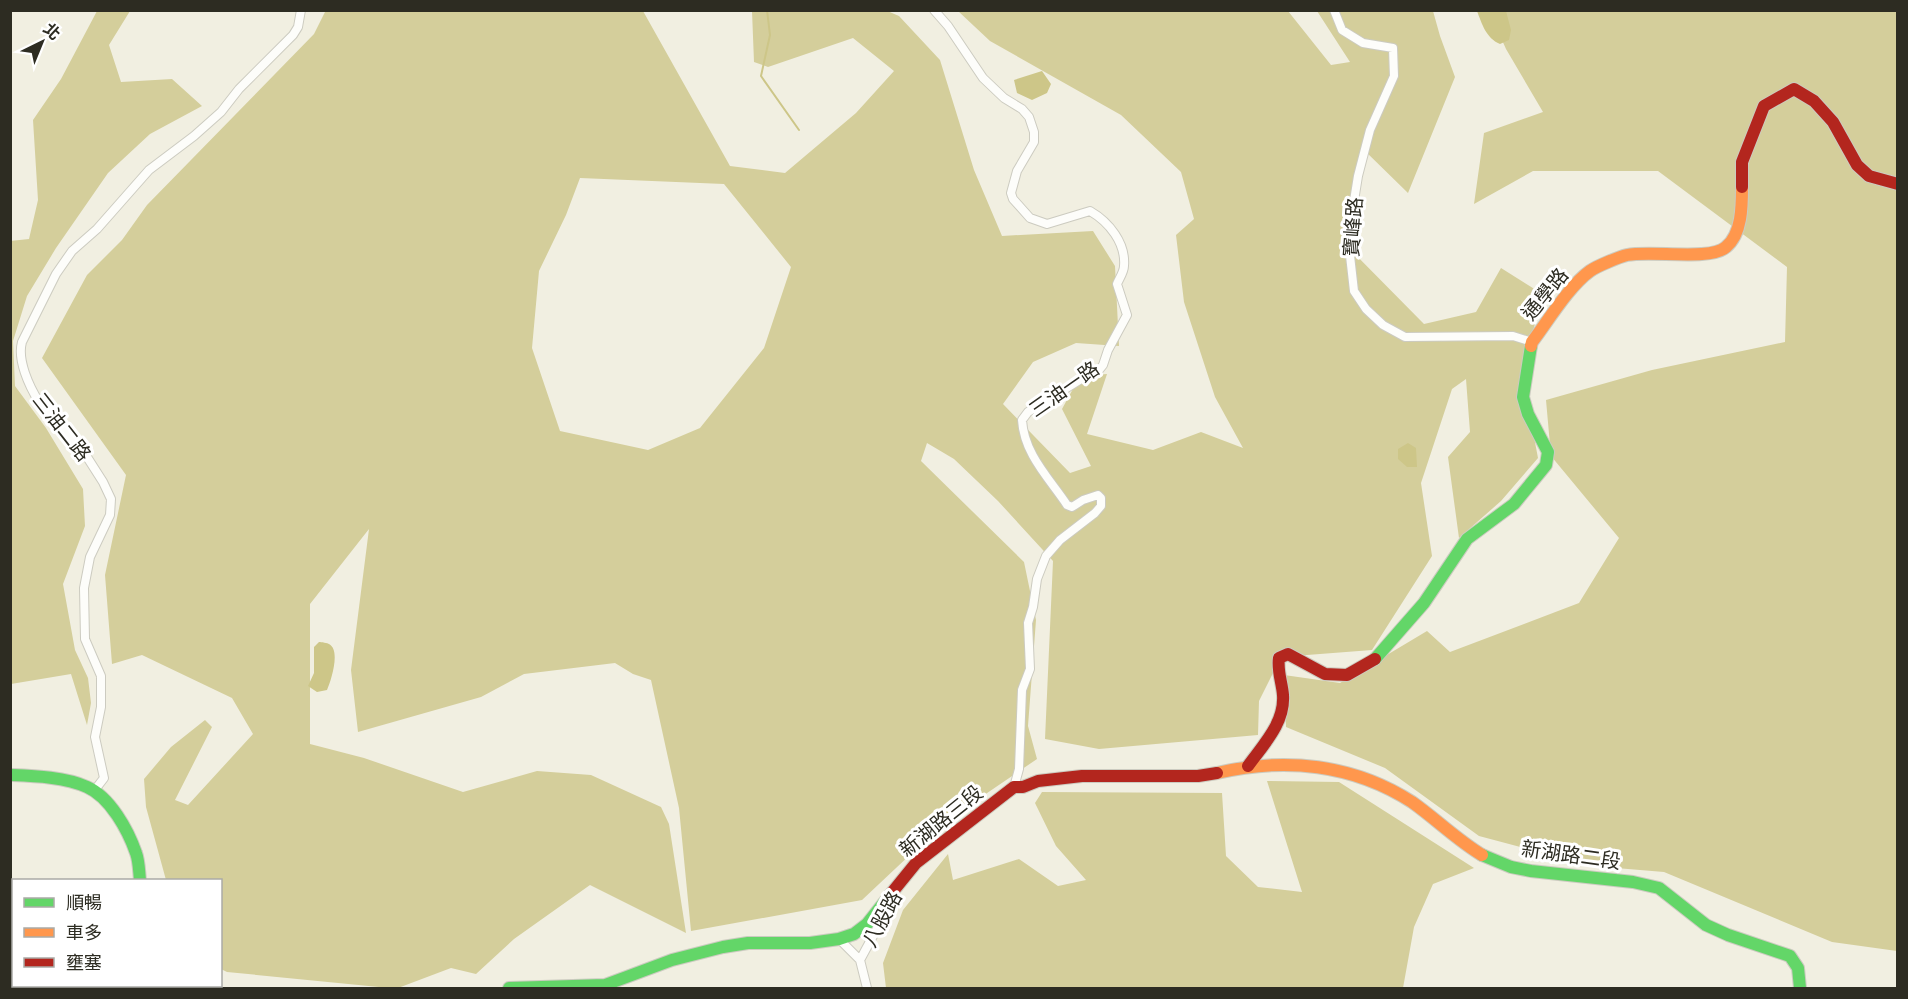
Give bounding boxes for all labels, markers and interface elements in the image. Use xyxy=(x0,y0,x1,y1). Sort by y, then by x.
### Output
north arrow xyxy=(12,12,72,72)
text: 北 xyxy=(40,18,65,44)
street label: 寶峰路 xyxy=(1337,196,1368,258)
street label: 通學路 xyxy=(1515,262,1574,325)
street label: 三油一路 xyxy=(1023,355,1104,423)
street label: 三油二路 xyxy=(27,387,98,467)
street label: 新湖路三段 xyxy=(893,779,988,863)
street label: 新湖路二段 xyxy=(1520,834,1622,875)
legend xyxy=(12,879,222,987)
street label: 八股路 xyxy=(856,886,908,952)
text: 順暢 xyxy=(66,891,102,914)
text: 車多 xyxy=(66,921,102,944)
text: 壅塞 xyxy=(66,951,102,974)

